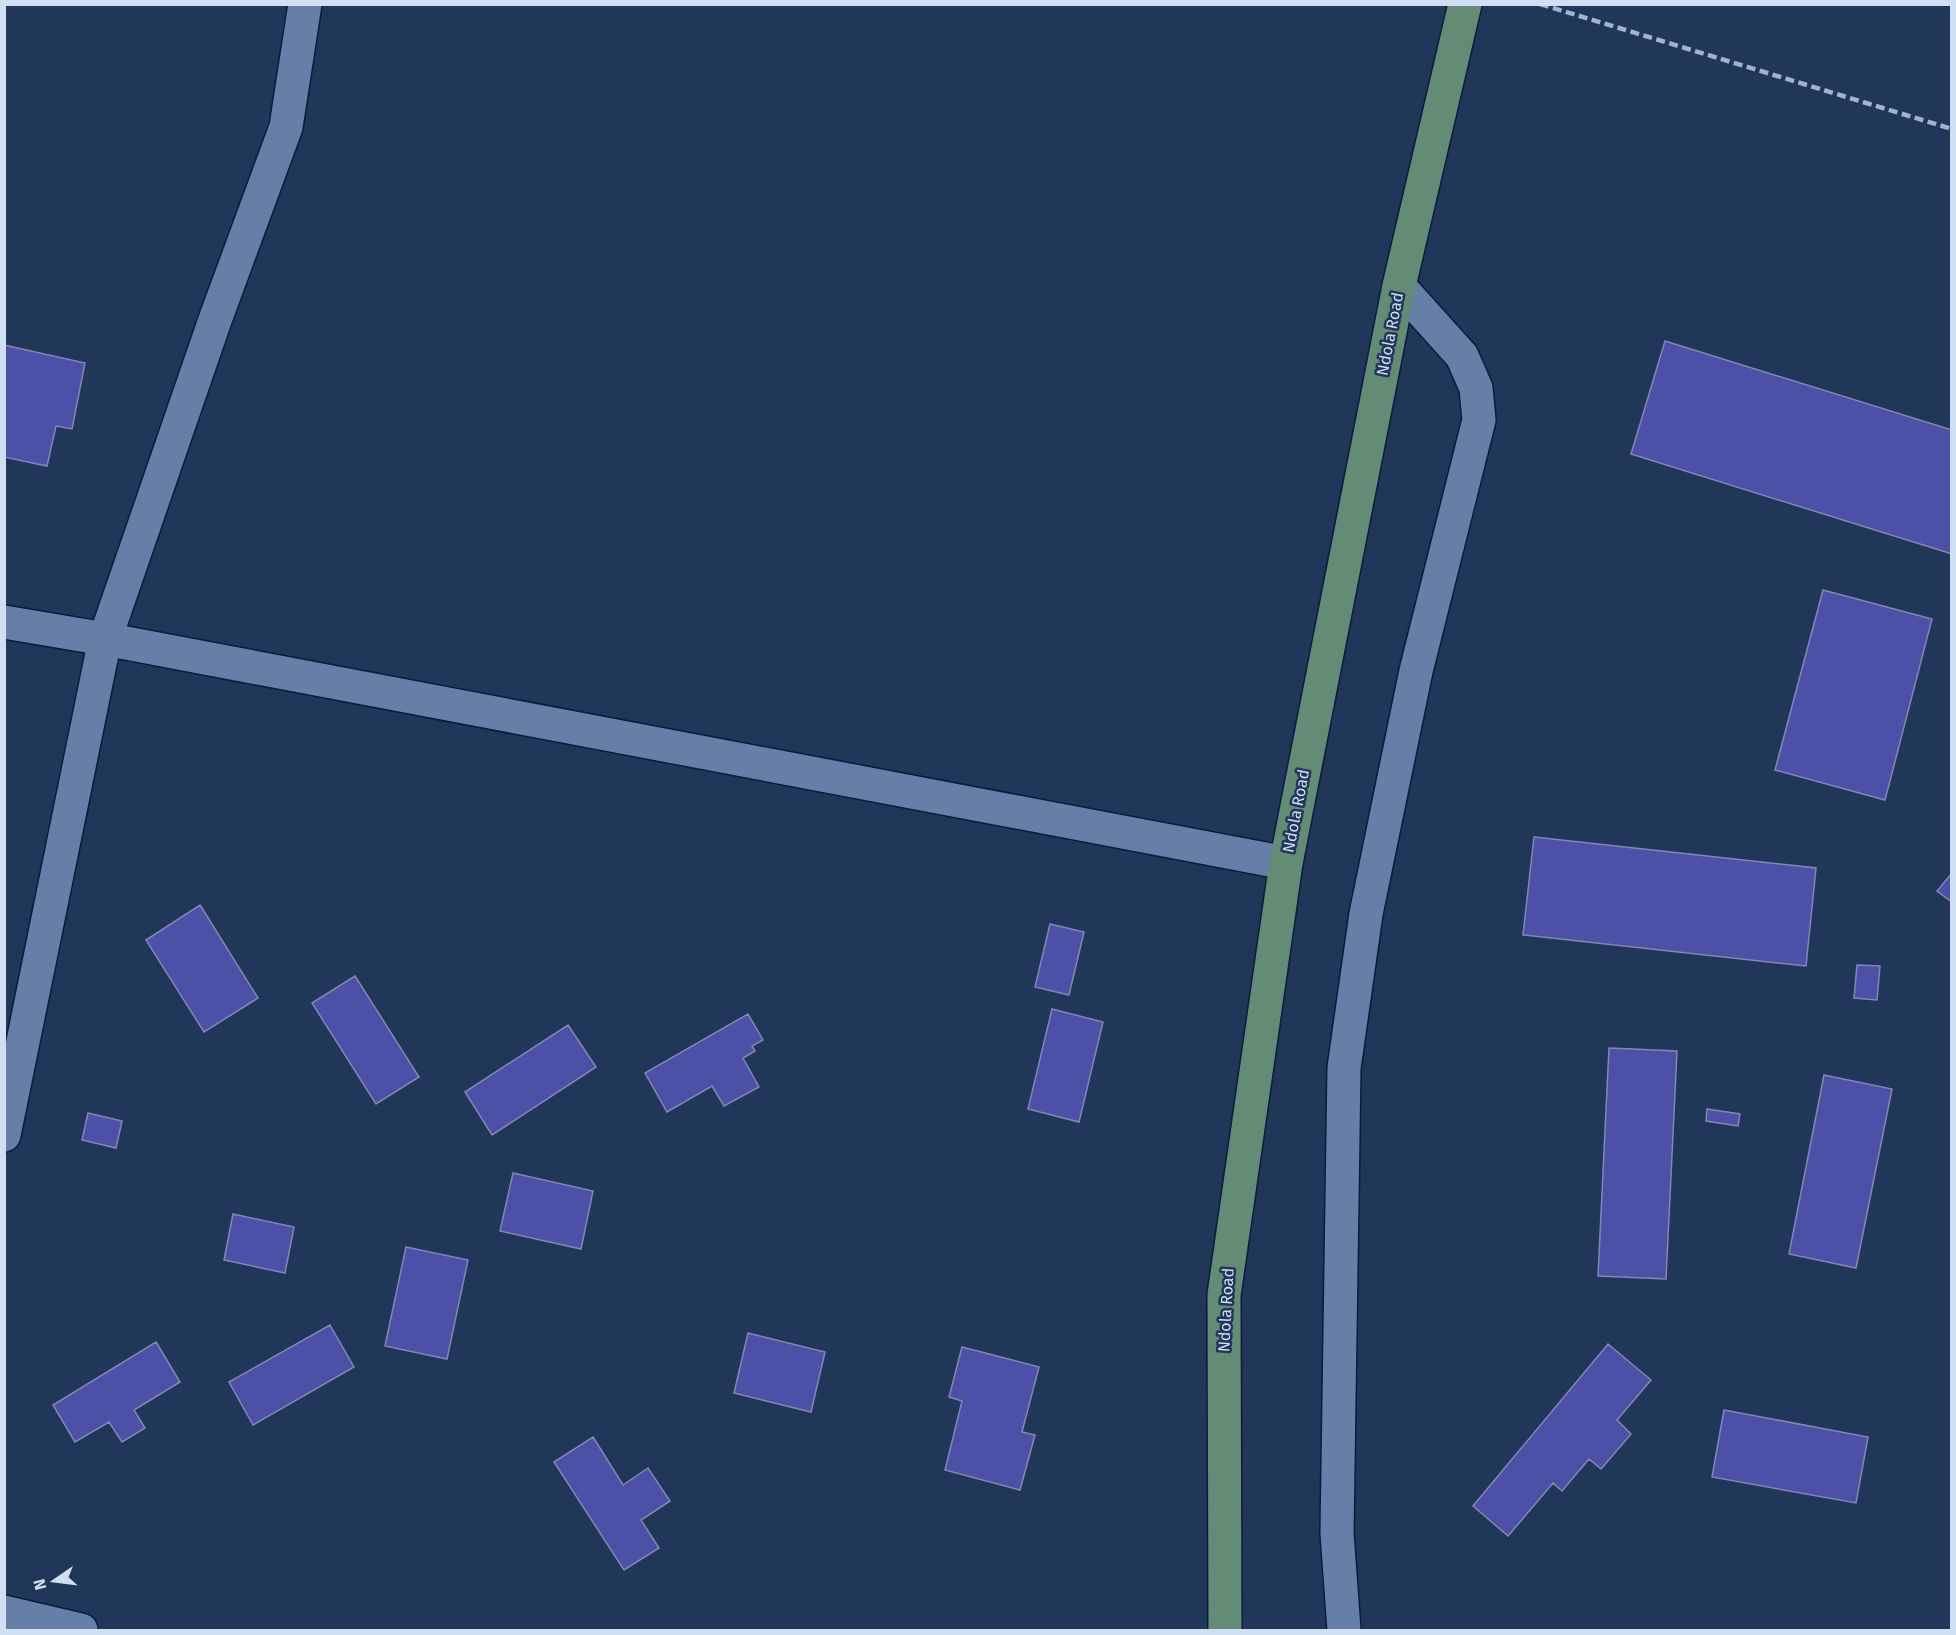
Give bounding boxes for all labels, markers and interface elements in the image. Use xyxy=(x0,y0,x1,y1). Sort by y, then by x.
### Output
street label: Ndola Road xyxy=(1373,291,1407,377)
street label: Ndola Road xyxy=(1279,768,1313,854)
street label: Ndola Road xyxy=(1214,1267,1238,1353)
north arrow xyxy=(24,1551,84,1611)
text: N xyxy=(29,1577,50,1592)

